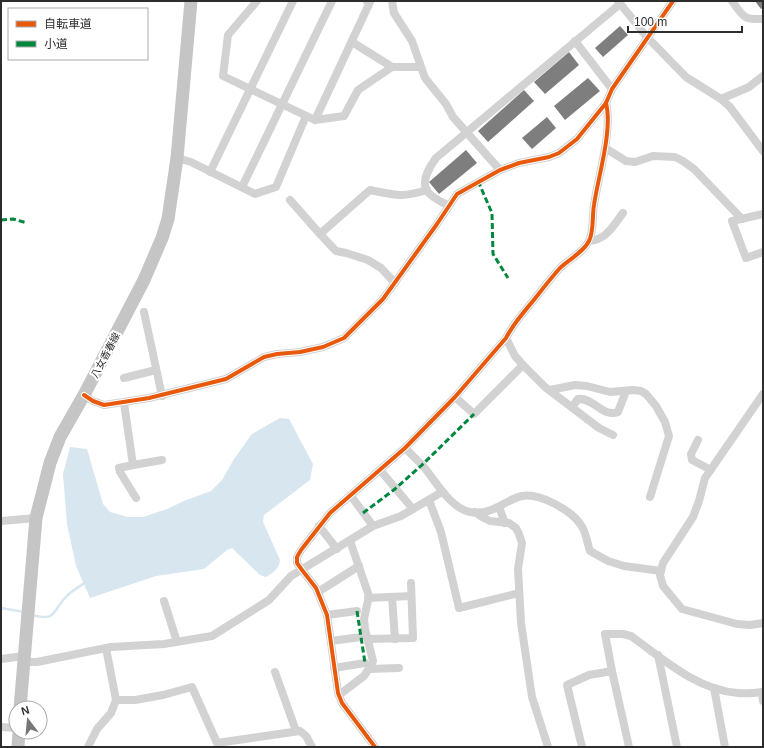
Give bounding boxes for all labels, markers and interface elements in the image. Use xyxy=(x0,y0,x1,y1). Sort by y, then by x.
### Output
legend xyxy=(8,8,148,60)
scale bar xyxy=(628,8,742,34)
text: 100 m xyxy=(634,15,667,29)
text: 自転車道 xyxy=(44,17,92,31)
text: 小道 xyxy=(44,37,68,51)
street label: 八女香春線 xyxy=(89,331,122,380)
north arrow xyxy=(8,700,48,740)
text: N xyxy=(20,704,31,717)

